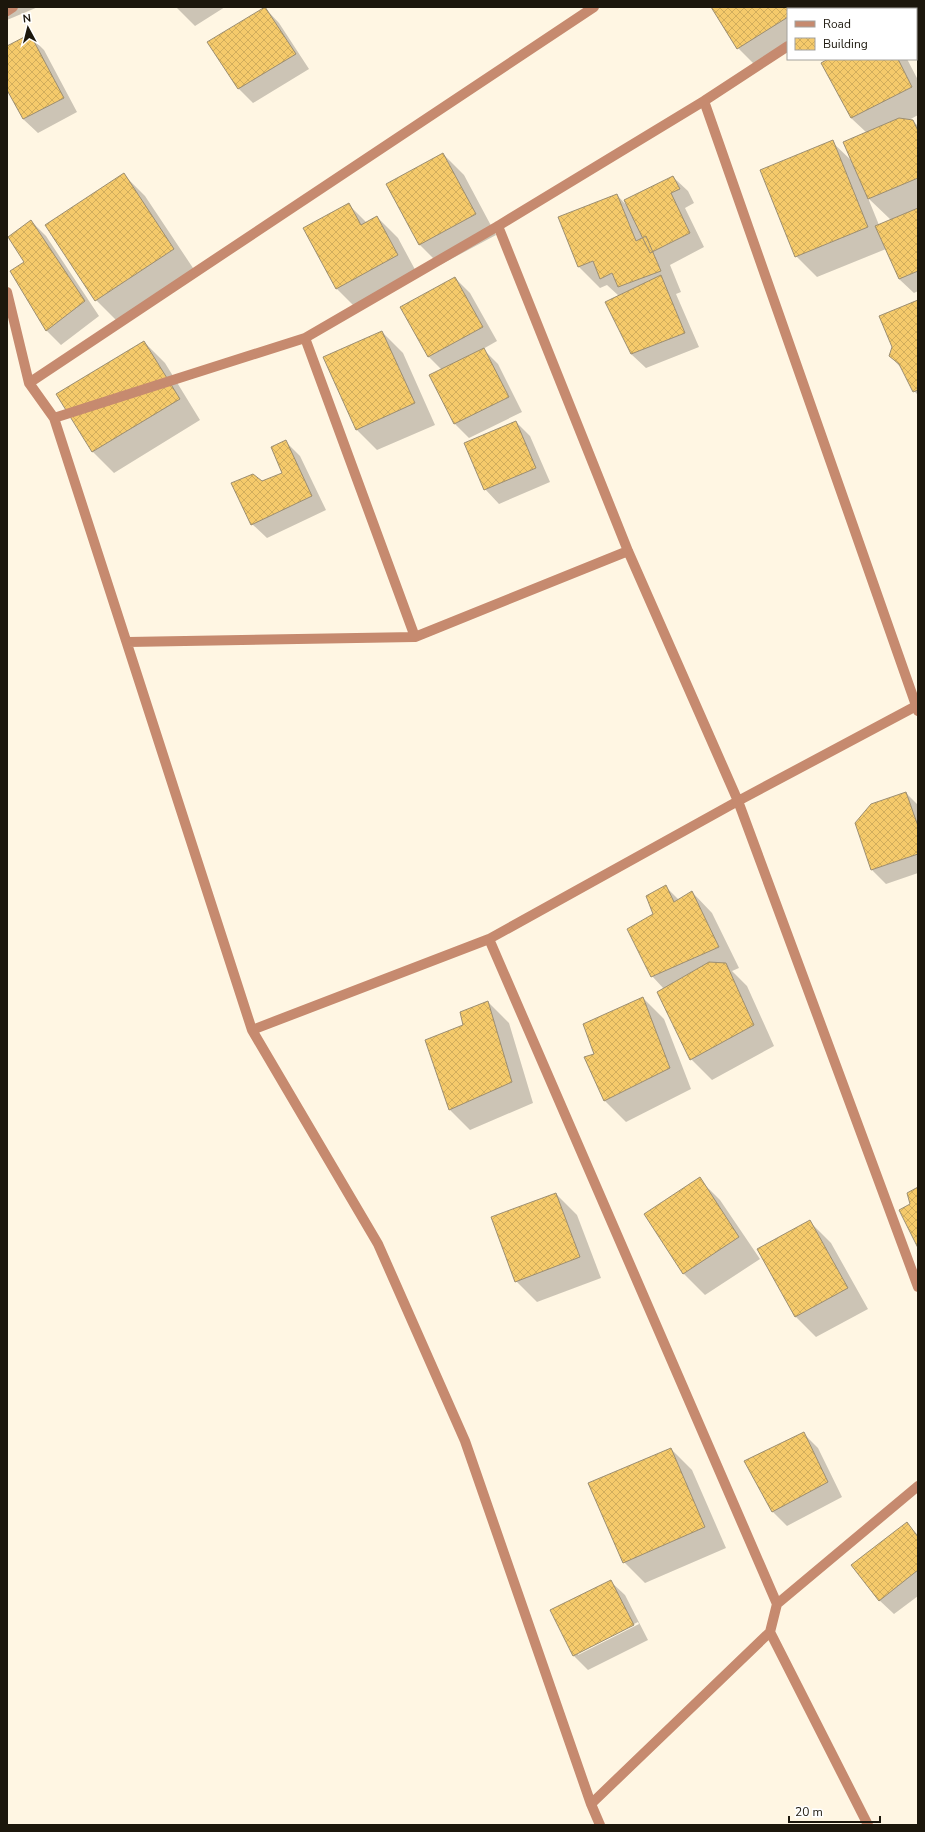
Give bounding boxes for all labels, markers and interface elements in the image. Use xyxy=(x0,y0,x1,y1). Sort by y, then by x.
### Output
north arrow xyxy=(8,8,48,48)
legend xyxy=(787,8,917,60)
text: N xyxy=(22,11,32,27)
text: Road xyxy=(823,16,851,32)
text: Building xyxy=(823,36,868,52)
scale bar xyxy=(789,1798,880,1824)
text: 20 m xyxy=(795,1804,823,1820)

